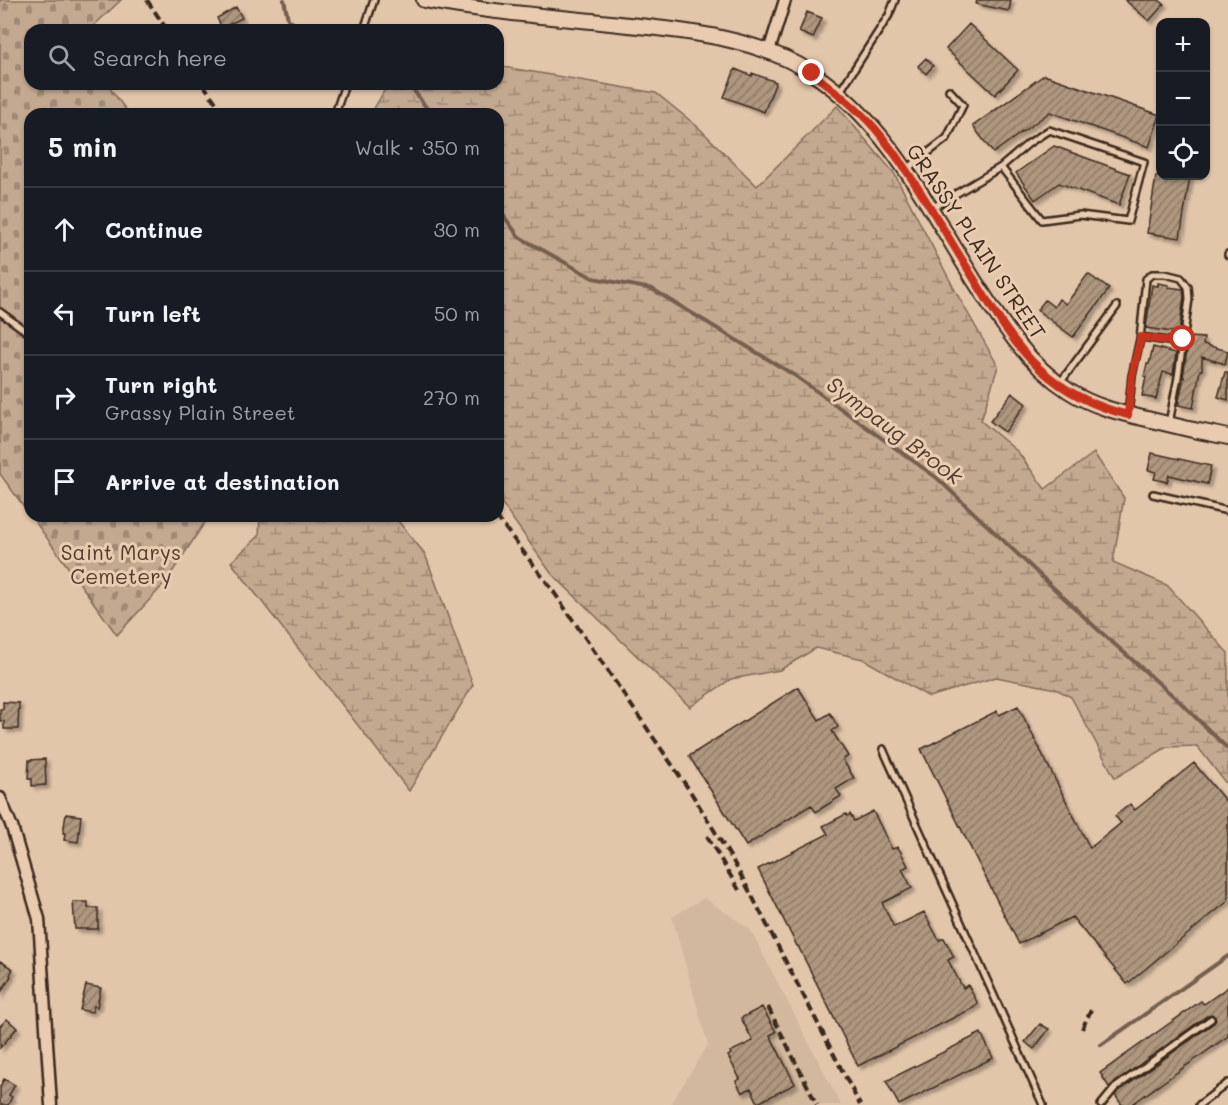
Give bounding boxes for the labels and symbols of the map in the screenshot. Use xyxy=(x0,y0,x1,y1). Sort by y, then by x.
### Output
route end xyxy=(798,59,824,85)
street label: GRASSY PLAIN STREET xyxy=(901,138,1053,344)
route start xyxy=(1169,325,1195,351)
water label: Sympaug Brook xyxy=(821,369,970,491)
park label: Saint Marys Cemetery xyxy=(61,538,181,589)

